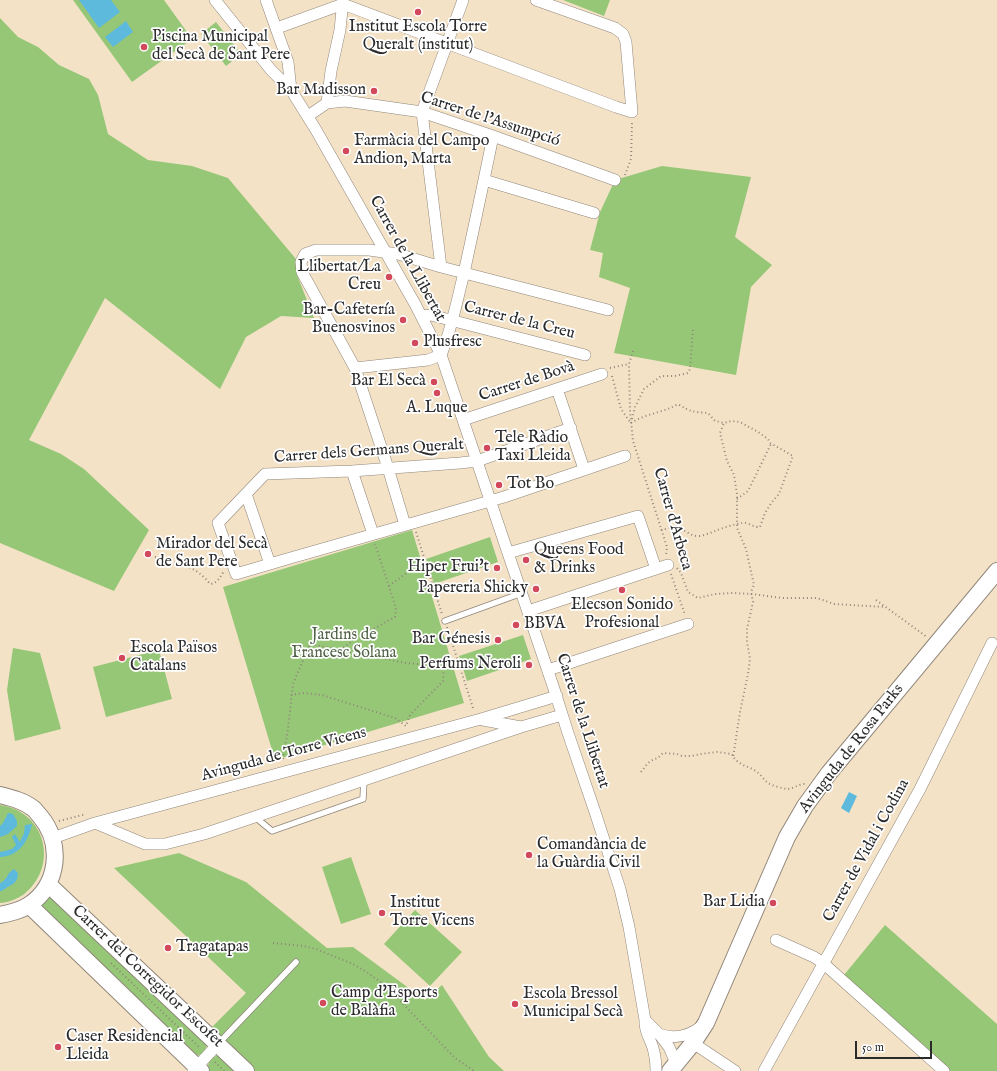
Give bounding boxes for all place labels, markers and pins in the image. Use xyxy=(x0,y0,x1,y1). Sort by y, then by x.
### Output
marker: Institut Escola Torre Queralt (institut) xyxy=(413,7,423,17)
place label: Institut Escola Torre Queralt (institut) xyxy=(349,18,487,56)
place label: Piscina Municipal del Secà de Sant Pere xyxy=(152,28,290,66)
marker: Piscina Municipal del Secà de Sant Pere xyxy=(139,42,149,52)
place label: Bar Madisson xyxy=(276,81,366,101)
marker: Bar Madisson xyxy=(369,86,379,96)
place label: Farmàcia del Campo Andion, Marta xyxy=(354,132,489,170)
marker: Farmàcia del Campo Andion, Marta xyxy=(341,146,351,156)
place label: Llibertat/La Creu xyxy=(298,258,381,296)
marker: Llibertat/La Creu xyxy=(384,272,394,282)
place label: Bar-Cafetería Buenosvinos xyxy=(303,301,395,339)
marker: Bar-Cafetería Buenosvinos xyxy=(398,315,408,325)
place label: Plusfresc xyxy=(423,333,482,353)
marker: Plusfresc xyxy=(410,338,420,348)
place label: Bar El Secà xyxy=(351,372,426,392)
marker: Bar El Secà xyxy=(429,377,439,387)
marker: A. Luque xyxy=(432,388,442,398)
place label: A. Luque xyxy=(406,399,468,419)
place label: Tele Ràdio Taxi Lleida xyxy=(495,429,571,467)
marker: Tele Ràdio Taxi Lleida xyxy=(482,443,492,453)
place label: Tot Bo xyxy=(507,475,554,495)
marker: Tot Bo xyxy=(494,480,504,490)
place label: Mirador del Secà de Sant Pere xyxy=(156,535,268,573)
place label: Queens Food & Drinks xyxy=(534,541,624,579)
marker: Mirador del Secà de Sant Pere xyxy=(143,549,153,559)
marker: Queens Food & Drinks xyxy=(521,555,531,565)
place label: Hiper Frui't xyxy=(407,558,489,578)
marker: Hiper Frui't xyxy=(492,563,502,573)
place label: Papereria Shicky xyxy=(418,579,528,599)
marker: Papereria Shicky xyxy=(531,584,541,594)
marker: Elecson Sonido Profesional xyxy=(617,585,627,595)
place label: Elecson Sonido Profesional xyxy=(571,596,673,634)
place label: BBVA xyxy=(524,615,565,635)
marker: BBVA xyxy=(511,620,521,630)
place label: Bar Génesis xyxy=(412,630,490,650)
marker: Bar Génesis xyxy=(493,635,503,645)
place label: Escola Països Catalans xyxy=(130,639,217,677)
marker: Escola Països Catalans xyxy=(117,653,127,663)
place label: Perfums Neroli xyxy=(419,655,521,675)
marker: Perfums Neroli xyxy=(524,660,534,670)
place label: Comandància de la Guàrdia Civil xyxy=(537,836,646,874)
marker: Comandància de la Guàrdia Civil xyxy=(524,850,534,860)
place label: Bar Lidia xyxy=(703,893,765,913)
place label: Institut Torre Vicens xyxy=(390,894,474,932)
marker: Bar Lidia xyxy=(768,898,778,908)
marker: Institut Torre Vicens xyxy=(377,908,387,918)
place label: Tragatapas xyxy=(176,938,248,958)
marker: Tragatapas xyxy=(163,943,173,953)
place label: Camp d'Esports de Balàfia xyxy=(331,984,438,1022)
place label: Escola Bressol Municipal Secà xyxy=(523,985,623,1023)
marker: Camp d'Esports de Balàfia xyxy=(318,998,328,1008)
marker: Escola Bressol Municipal Secà xyxy=(510,999,520,1009)
place label: Caser Residencial Lleida xyxy=(66,1028,183,1066)
marker: Caser Residencial Lleida xyxy=(53,1042,63,1052)

